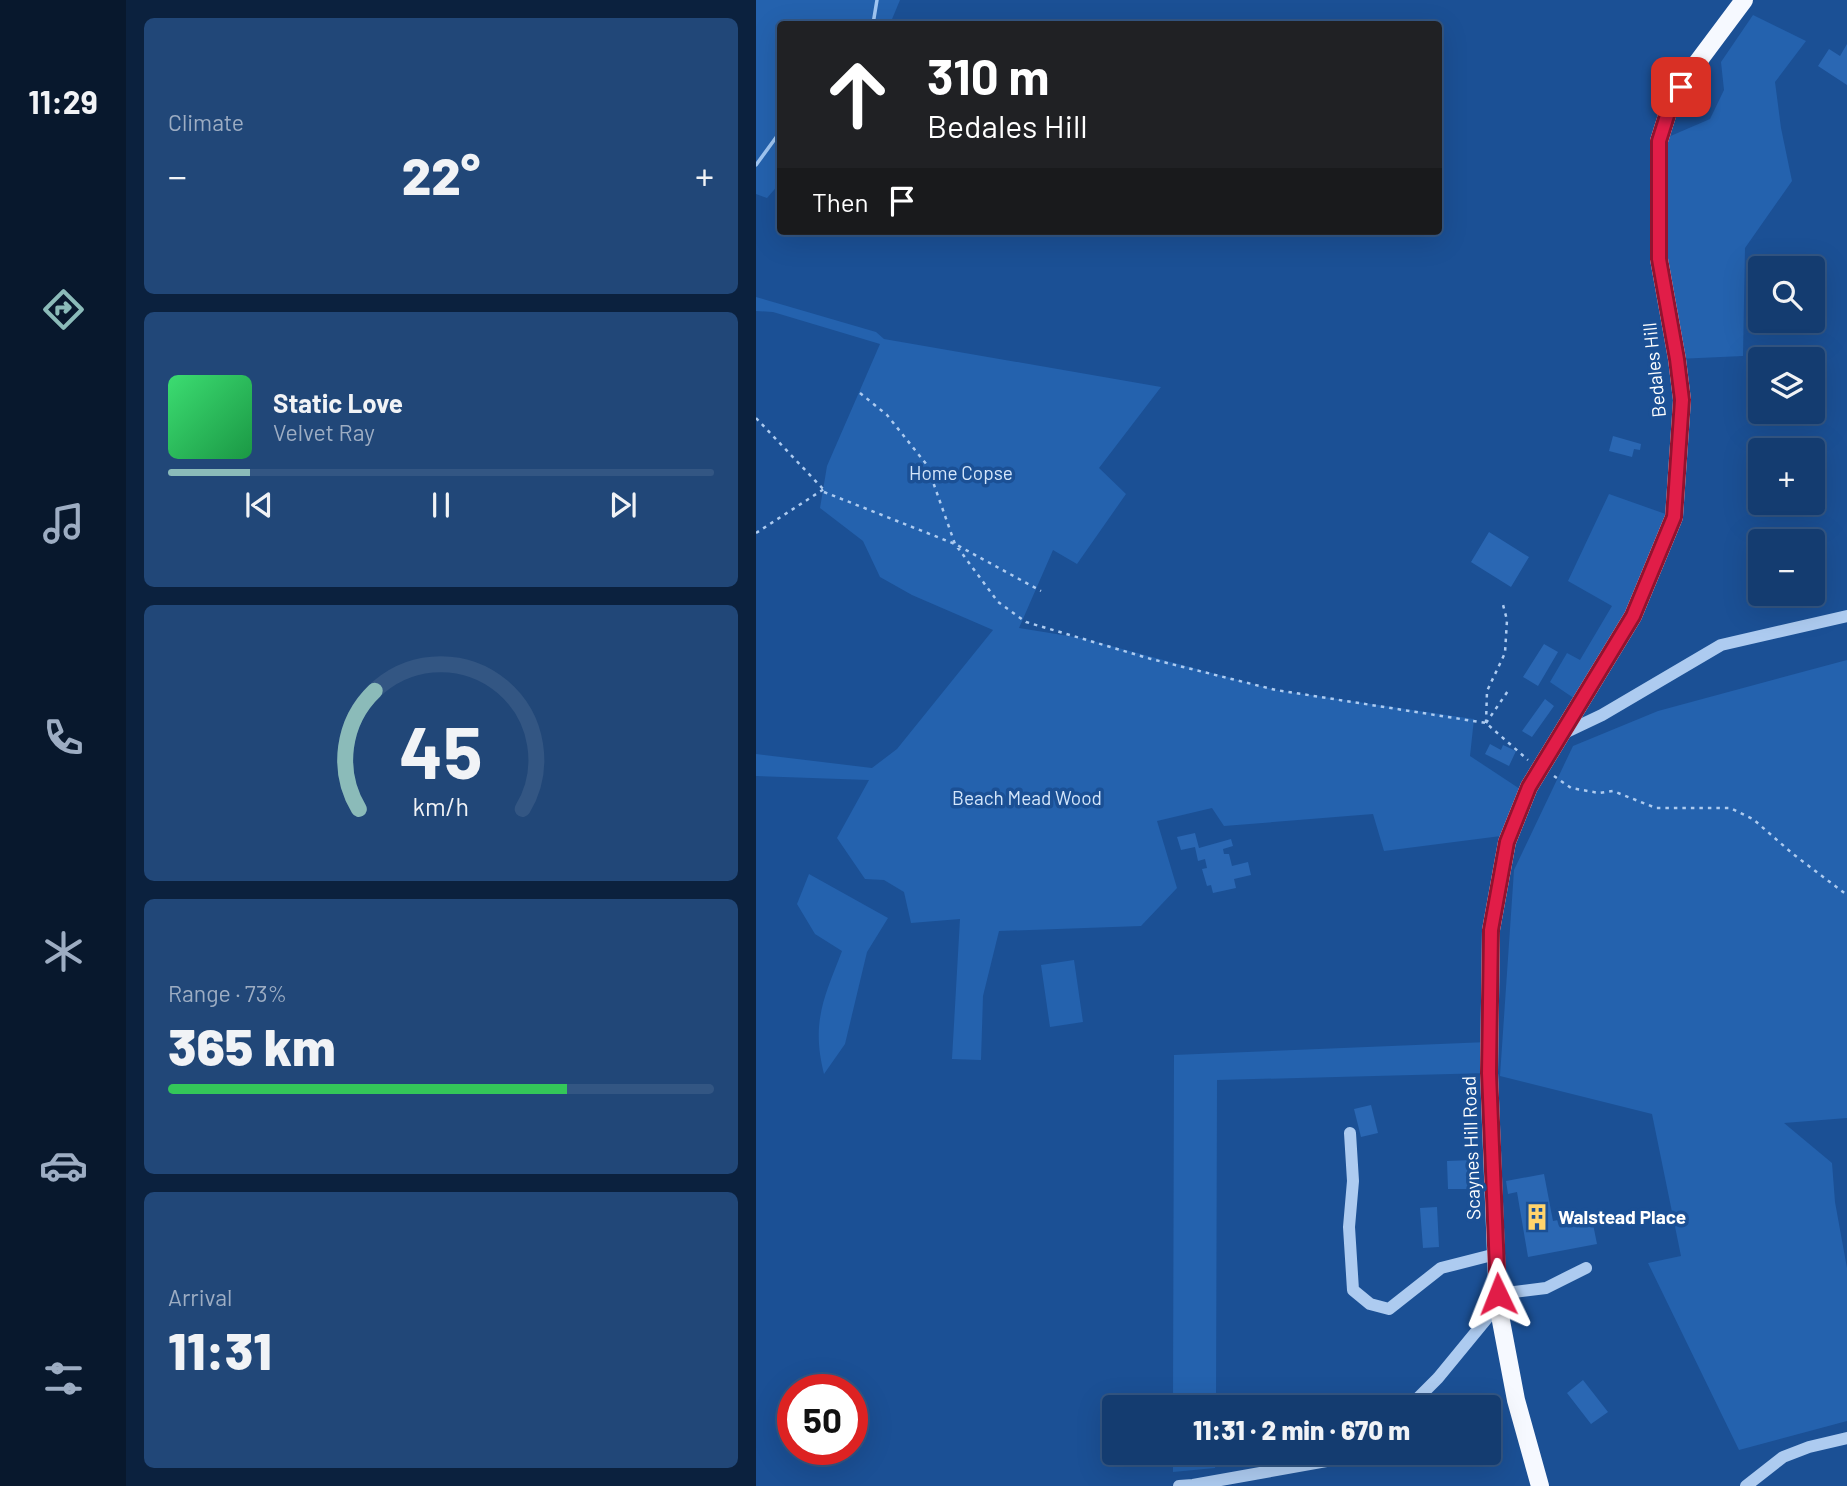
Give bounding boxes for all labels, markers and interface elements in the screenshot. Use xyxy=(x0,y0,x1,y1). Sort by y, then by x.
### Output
text: 310 m xyxy=(927,46,1049,105)
icon: ahead xyxy=(812,49,903,140)
pin xyxy=(1651,57,1711,117)
icon: arrive xyxy=(1662,68,1700,106)
text: 11:29 xyxy=(28,82,98,120)
text: Bedales Hill xyxy=(927,106,1088,144)
text: Climate xyxy=(168,108,244,136)
text: 22° xyxy=(402,143,480,205)
text: − xyxy=(168,152,187,198)
text: + xyxy=(695,152,714,198)
icon: arrive xyxy=(883,182,921,220)
text: Then xyxy=(812,186,869,217)
map controls xyxy=(1748,256,1825,606)
button: search xyxy=(1748,256,1825,333)
icon: directions xyxy=(39,285,88,334)
street label: Bedales Hill xyxy=(1637,321,1670,419)
button: layers xyxy=(1748,347,1825,424)
text: Static Love xyxy=(273,387,403,418)
text: Velvet Ray xyxy=(273,418,375,446)
button: + xyxy=(1748,438,1825,515)
park label: Home Copse xyxy=(909,461,1013,484)
icon: previous xyxy=(240,486,278,524)
icon: pause xyxy=(422,486,460,524)
icon: next xyxy=(604,486,642,524)
icon: music xyxy=(39,499,88,548)
button: − xyxy=(1748,529,1825,606)
text: 45 xyxy=(399,706,483,794)
icon: phone xyxy=(39,713,88,762)
park label: Beach Mead Wood xyxy=(952,786,1102,809)
text: km/h xyxy=(413,791,469,821)
icon: climate xyxy=(39,927,88,976)
text: Range · 73% xyxy=(168,979,287,1007)
text: 365 km xyxy=(168,1014,336,1076)
street label: Scaynes Hill Road xyxy=(1456,1076,1485,1220)
icon: car xyxy=(39,1141,88,1190)
building icon: Walstead Place xyxy=(1522,1202,1552,1232)
place label: Walstead Place xyxy=(1558,1205,1686,1228)
position arrow xyxy=(1461,1257,1535,1331)
text: Arrival xyxy=(168,1283,232,1311)
text: 11:31 xyxy=(168,1318,272,1380)
icon: filters xyxy=(39,1354,88,1403)
speed limit sign: 50 xyxy=(777,1374,868,1465)
text: 11:31 · 2 min · 670 m xyxy=(1193,1414,1410,1445)

